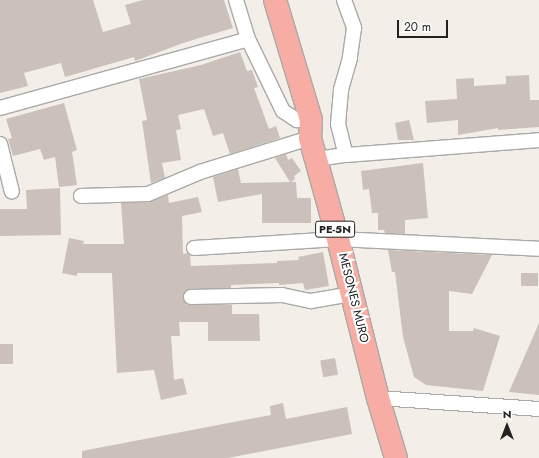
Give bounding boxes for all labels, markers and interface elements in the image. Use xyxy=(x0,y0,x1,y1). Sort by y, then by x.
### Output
scale bar xyxy=(399,12,450,38)
text: 20 m xyxy=(404,18,431,36)
road number: PE-5N xyxy=(315,220,355,238)
street label: MESONES MURO xyxy=(335,252,371,344)
north arrow xyxy=(487,406,527,446)
text: N xyxy=(503,406,511,422)

